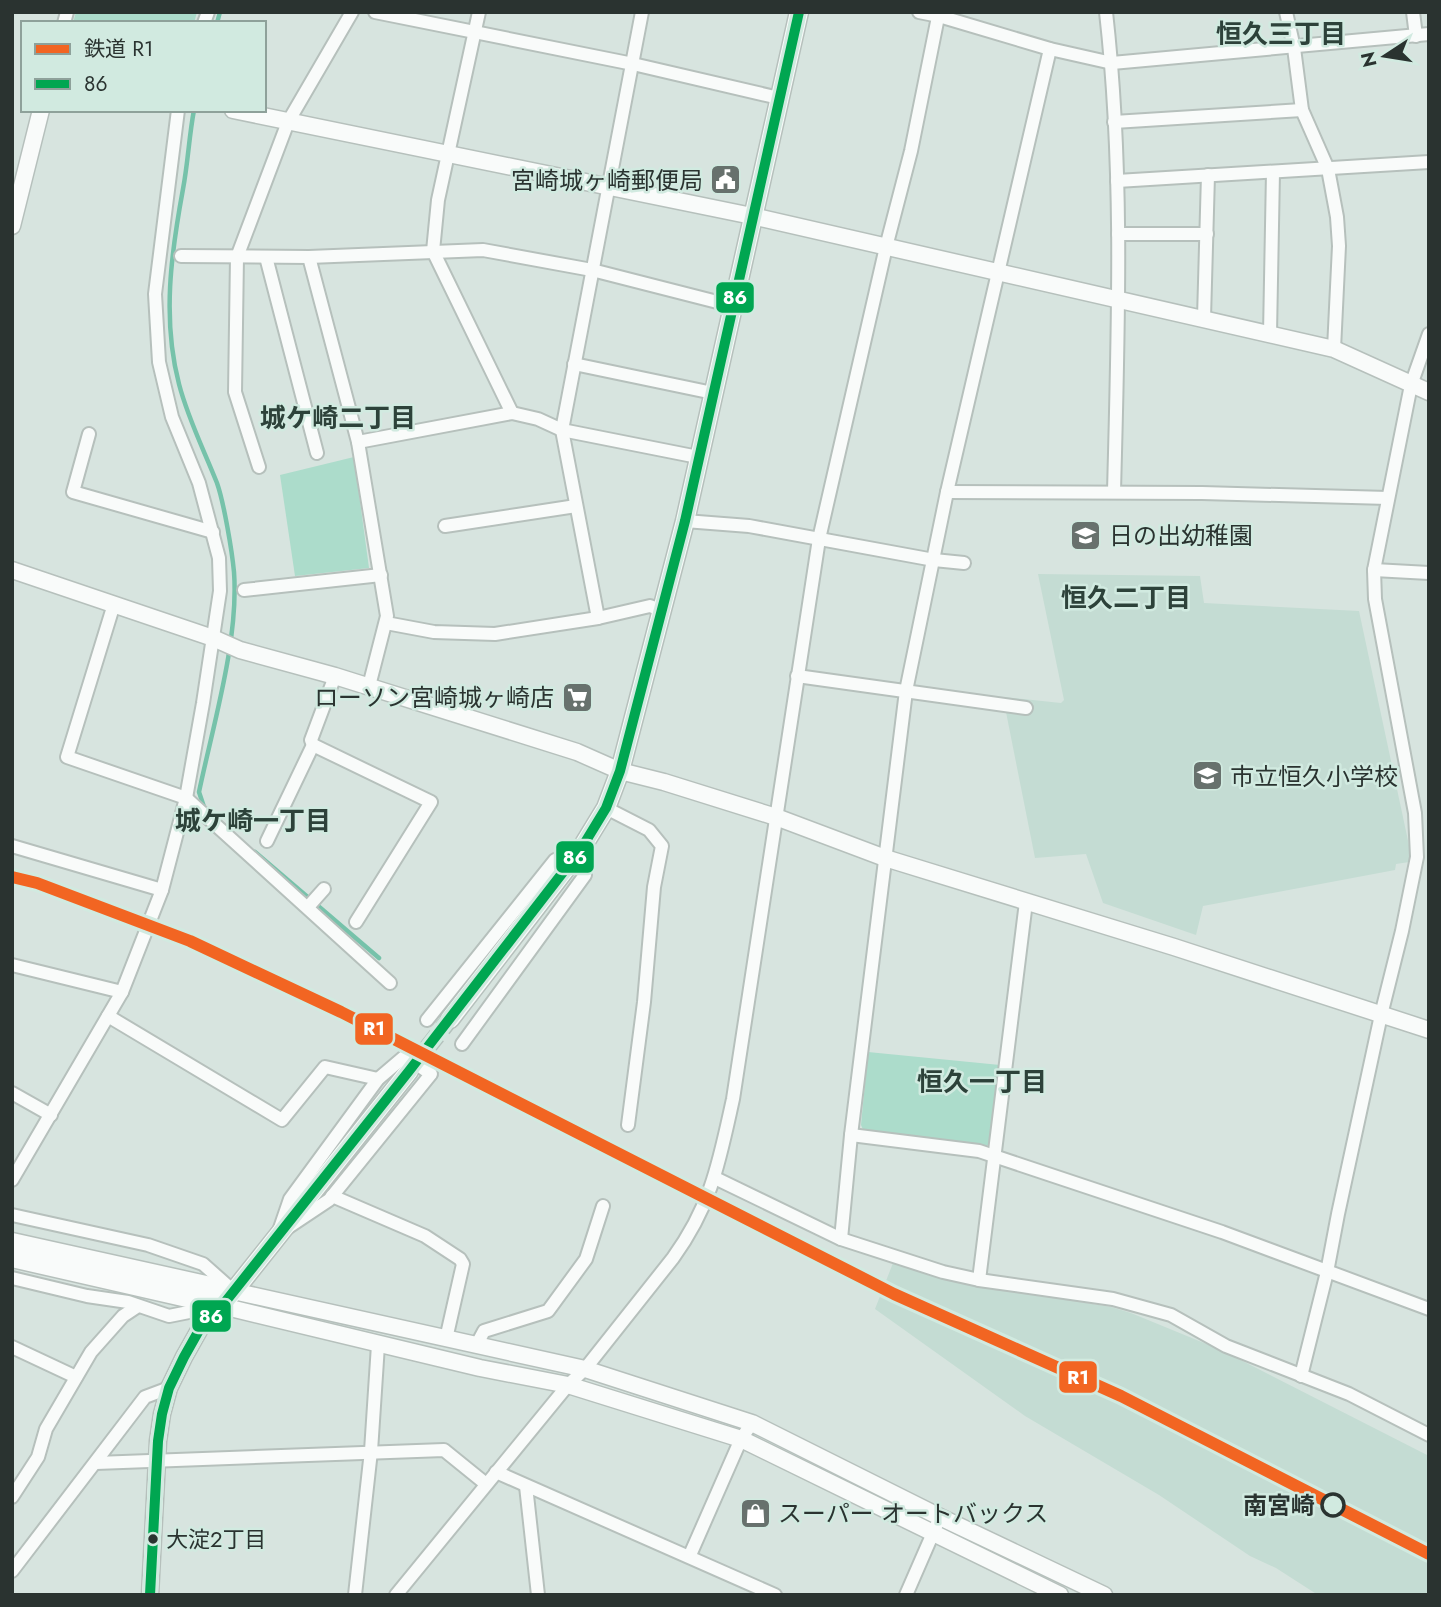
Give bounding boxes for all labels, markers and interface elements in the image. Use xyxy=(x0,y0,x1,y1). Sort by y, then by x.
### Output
district label: 恒久三丁目 xyxy=(1216,15,1346,53)
legend xyxy=(21,21,266,112)
north arrow xyxy=(1350,21,1420,91)
text: 鉄道 R1 xyxy=(84,34,154,64)
text: N xyxy=(1354,49,1384,70)
text: 86 xyxy=(84,69,108,99)
place label: 宮崎城ヶ崎郵便局 xyxy=(511,163,703,198)
public building icon: 宮崎城ヶ崎郵便局 xyxy=(709,163,743,197)
line badge: 86 xyxy=(715,281,755,314)
text: 86 xyxy=(723,284,747,311)
district label: 城ケ崎二丁目 xyxy=(260,399,416,437)
school or university icon: 日の出幼稚園 xyxy=(1069,518,1103,552)
place label: 日の出幼稚園 xyxy=(1109,518,1253,553)
district label: 恒久二丁目 xyxy=(1061,579,1191,617)
place label: ローソン宮崎城ヶ崎店 xyxy=(314,680,554,715)
supermarket icon: ローソン宮崎城ヶ崎店 xyxy=(560,680,594,714)
school or university icon: 市立恒久小学校 xyxy=(1190,759,1224,793)
place label: 市立恒久小学校 xyxy=(1230,759,1398,794)
district label: 城ケ崎一丁目 xyxy=(175,802,331,840)
line badge: 86 xyxy=(555,840,595,874)
text: 86 xyxy=(563,844,587,871)
line badge: R1 xyxy=(354,1012,394,1046)
text: R1 xyxy=(363,1015,385,1042)
district label: 恒久一丁目 xyxy=(917,1063,1047,1101)
line badge: 86 xyxy=(191,1299,232,1333)
text: 86 xyxy=(199,1303,223,1330)
line badge: R1 xyxy=(1058,1360,1098,1394)
text: R1 xyxy=(1067,1364,1089,1391)
place label: 南宮崎 xyxy=(1243,1488,1315,1523)
marker: 南宮崎 xyxy=(1321,1493,1345,1517)
shop icon: スーパー オートバックス xyxy=(738,1496,772,1530)
place label: スーパー オートバックス xyxy=(778,1496,1048,1531)
place label: 大淀2丁目 xyxy=(166,1523,267,1555)
marker: 大淀2丁目 xyxy=(146,1532,160,1546)

